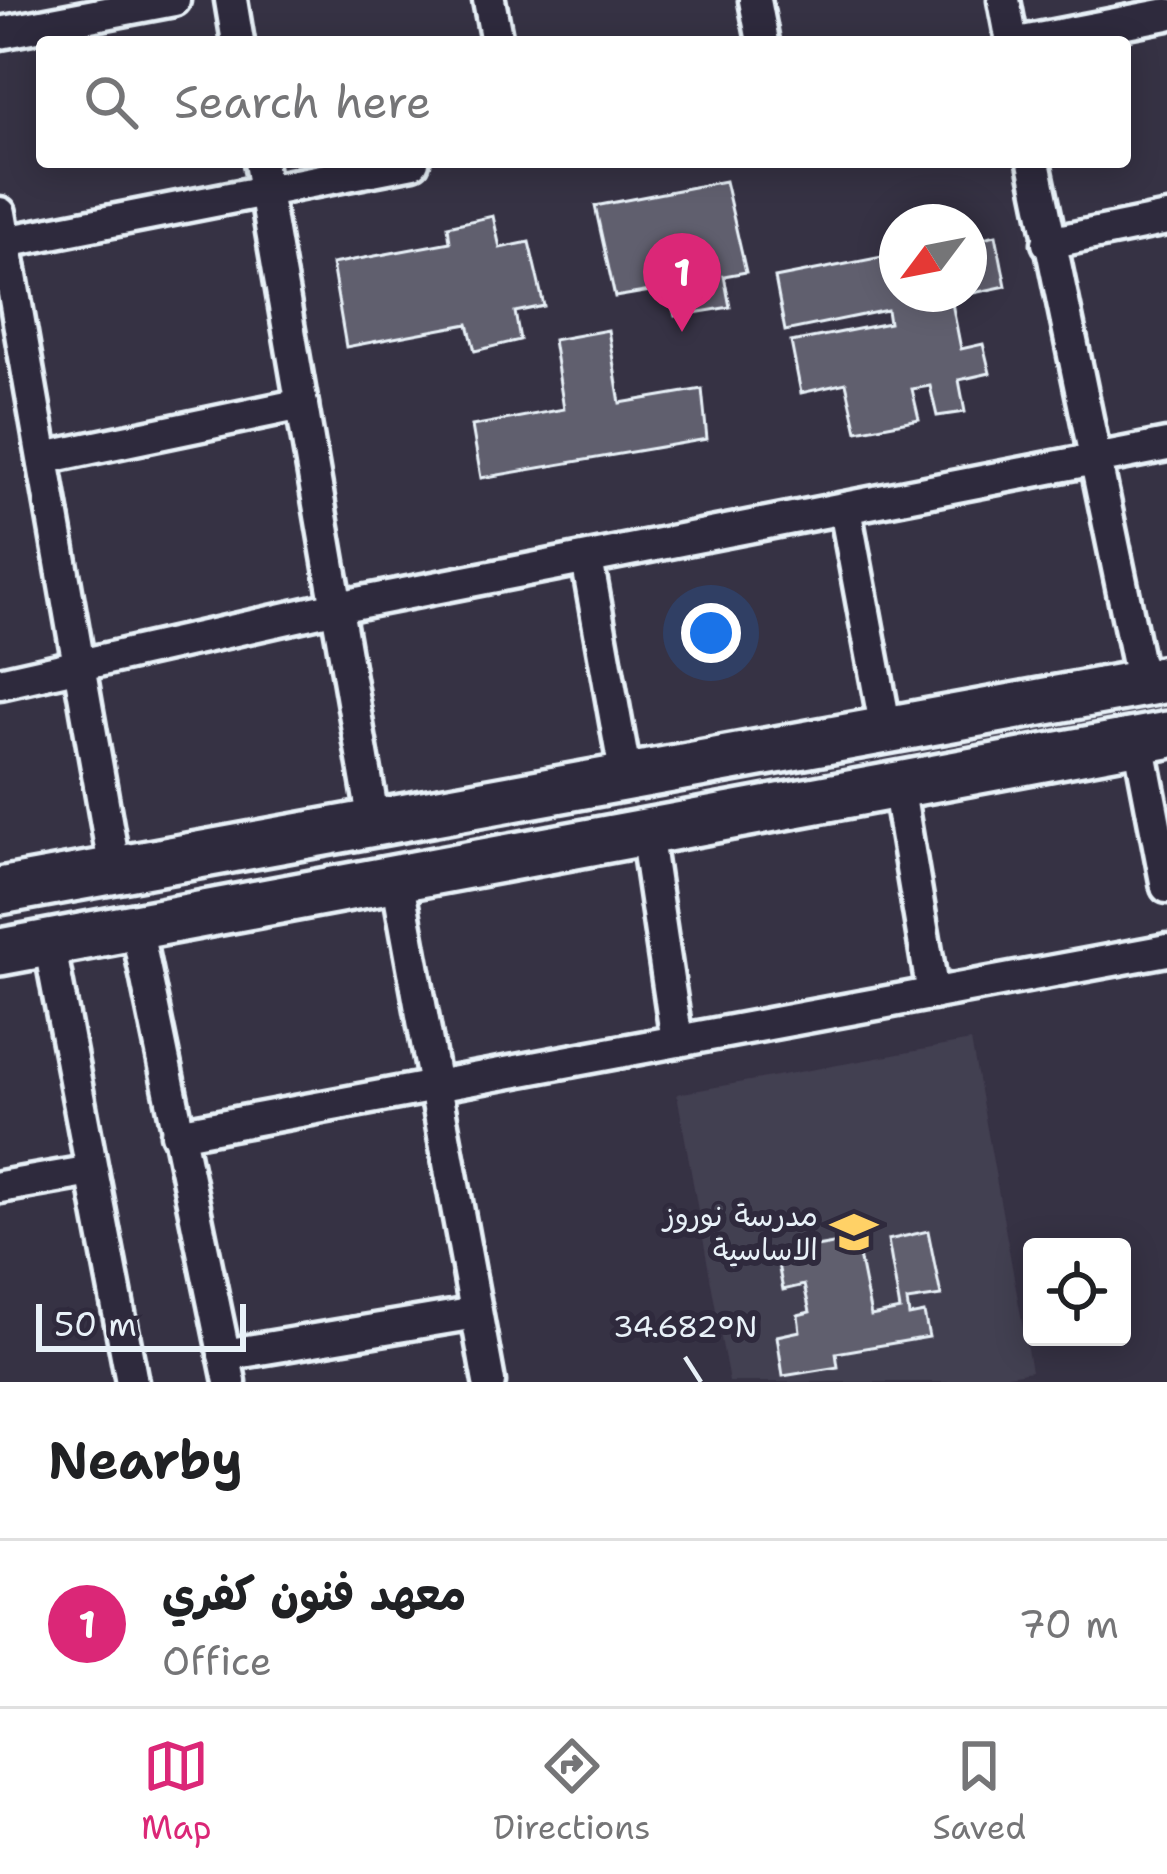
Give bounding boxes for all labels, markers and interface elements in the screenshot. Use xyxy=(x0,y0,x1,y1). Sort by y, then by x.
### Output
search box xyxy=(36,36,1131,168)
icon: search xyxy=(78,69,144,135)
text: Search here xyxy=(174,72,431,132)
north arrow xyxy=(879,204,987,312)
pin: 1 xyxy=(643,233,721,332)
your location xyxy=(681,603,741,663)
place label: مدرسة نوروز الاساسية xyxy=(661,1195,818,1270)
school or university icon: مدرسة نوروز الاساسية xyxy=(829,1207,879,1257)
map controls xyxy=(1023,1238,1131,1346)
button: locate xyxy=(1023,1238,1131,1346)
scale bar xyxy=(36,1298,246,1351)
text: 50 m xyxy=(54,1302,137,1347)
text: 34.682°N xyxy=(613,1306,757,1347)
text: Nearby xyxy=(48,1426,243,1494)
text: معهد فنون كفري xyxy=(162,1564,466,1624)
text: 1 xyxy=(78,1598,96,1650)
text: 70 m xyxy=(1018,1598,1119,1650)
text: Office xyxy=(162,1635,272,1687)
tab: Map xyxy=(141,1733,212,1850)
tab: Directions xyxy=(493,1733,651,1850)
tab: Saved xyxy=(932,1733,1026,1850)

